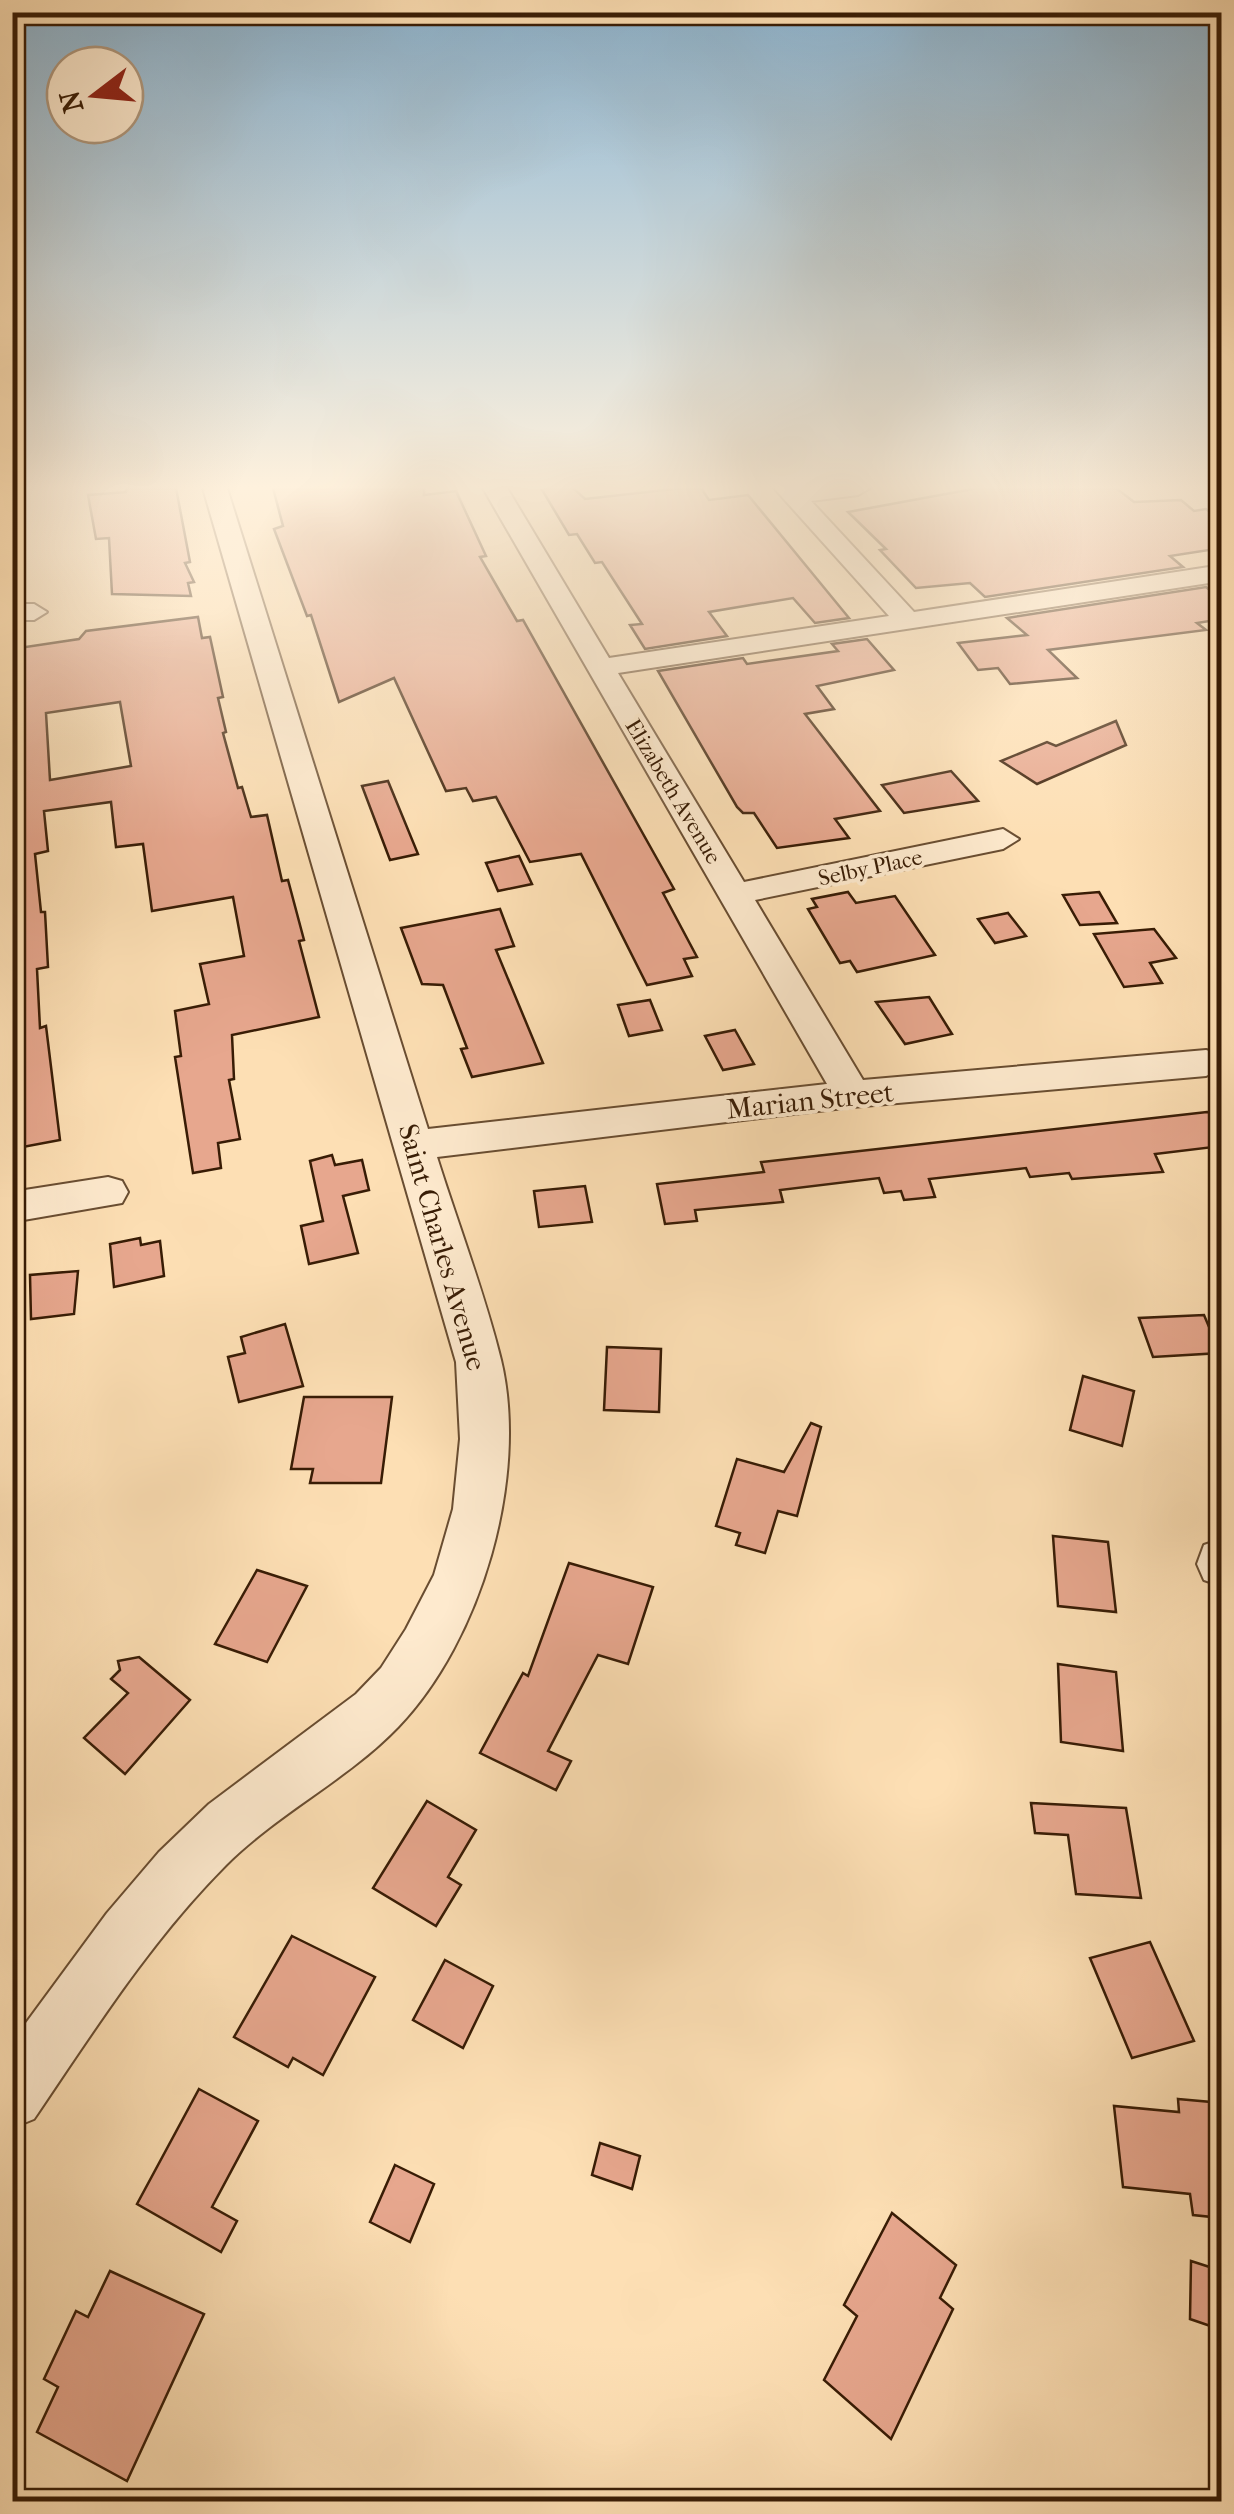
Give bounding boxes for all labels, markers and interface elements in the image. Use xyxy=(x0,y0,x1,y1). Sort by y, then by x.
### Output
north arrow xyxy=(45,45,145,145)
text: N xyxy=(52,86,90,117)
street label: Elizabeth Avenue xyxy=(620,714,727,869)
street label: Selby Place xyxy=(816,844,925,892)
street label: Marian Street xyxy=(725,1075,895,1126)
street label: Saint Charles Avenue xyxy=(392,1120,494,1374)

